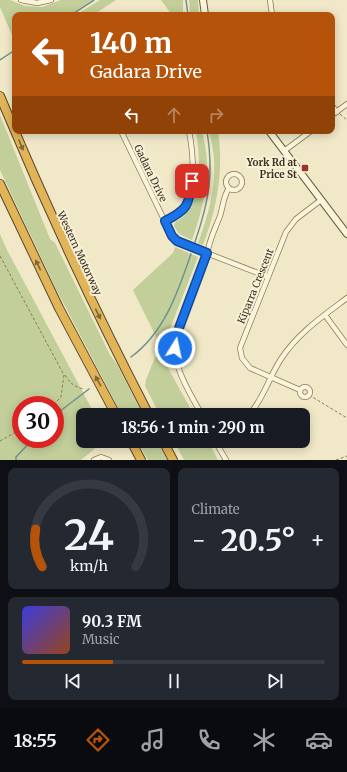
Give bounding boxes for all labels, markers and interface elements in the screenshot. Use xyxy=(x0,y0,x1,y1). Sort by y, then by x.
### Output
text: 140 m xyxy=(90,25,172,61)
icon: left xyxy=(24,28,76,80)
text: Gadara Drive xyxy=(90,60,202,83)
icon: left xyxy=(121,104,143,126)
icon: ahead xyxy=(163,104,185,126)
icon: right xyxy=(205,104,227,126)
one-way arrow xyxy=(18,139,24,151)
street label: Gadara Drive xyxy=(131,142,170,204)
place label: York Rd at Price St xyxy=(246,156,297,181)
marker: York Rd at Price St xyxy=(300,163,310,173)
pin xyxy=(175,164,209,198)
icon: arrive xyxy=(181,170,203,192)
street label: Western Motorway xyxy=(54,208,105,298)
street label: Kiparra Crescent xyxy=(234,247,277,326)
one-way arrow xyxy=(35,259,41,271)
one-way arrow xyxy=(95,308,101,320)
position arrow xyxy=(154,327,196,369)
one-way arrow xyxy=(94,375,101,387)
speed limit sign: 30 xyxy=(12,396,64,448)
text: 18:56 · 1 min · 290 m xyxy=(121,418,265,437)
text: Climate xyxy=(192,501,240,518)
text: 24 xyxy=(64,508,114,560)
text: 20.5° xyxy=(221,521,296,559)
text: − xyxy=(192,526,206,554)
text: + xyxy=(310,526,325,554)
text: km/h xyxy=(70,556,108,574)
text: 90.3 FM xyxy=(82,612,141,631)
text: Music xyxy=(82,631,120,648)
icon: previous xyxy=(62,670,84,692)
icon: pause xyxy=(163,670,185,692)
icon: next xyxy=(264,670,286,692)
icon: directions xyxy=(84,726,112,754)
icon: music xyxy=(139,726,167,754)
icon: phone xyxy=(195,726,223,754)
icon: climate xyxy=(250,726,278,754)
icon: car xyxy=(305,726,333,754)
text: 18:55 xyxy=(14,729,57,752)

